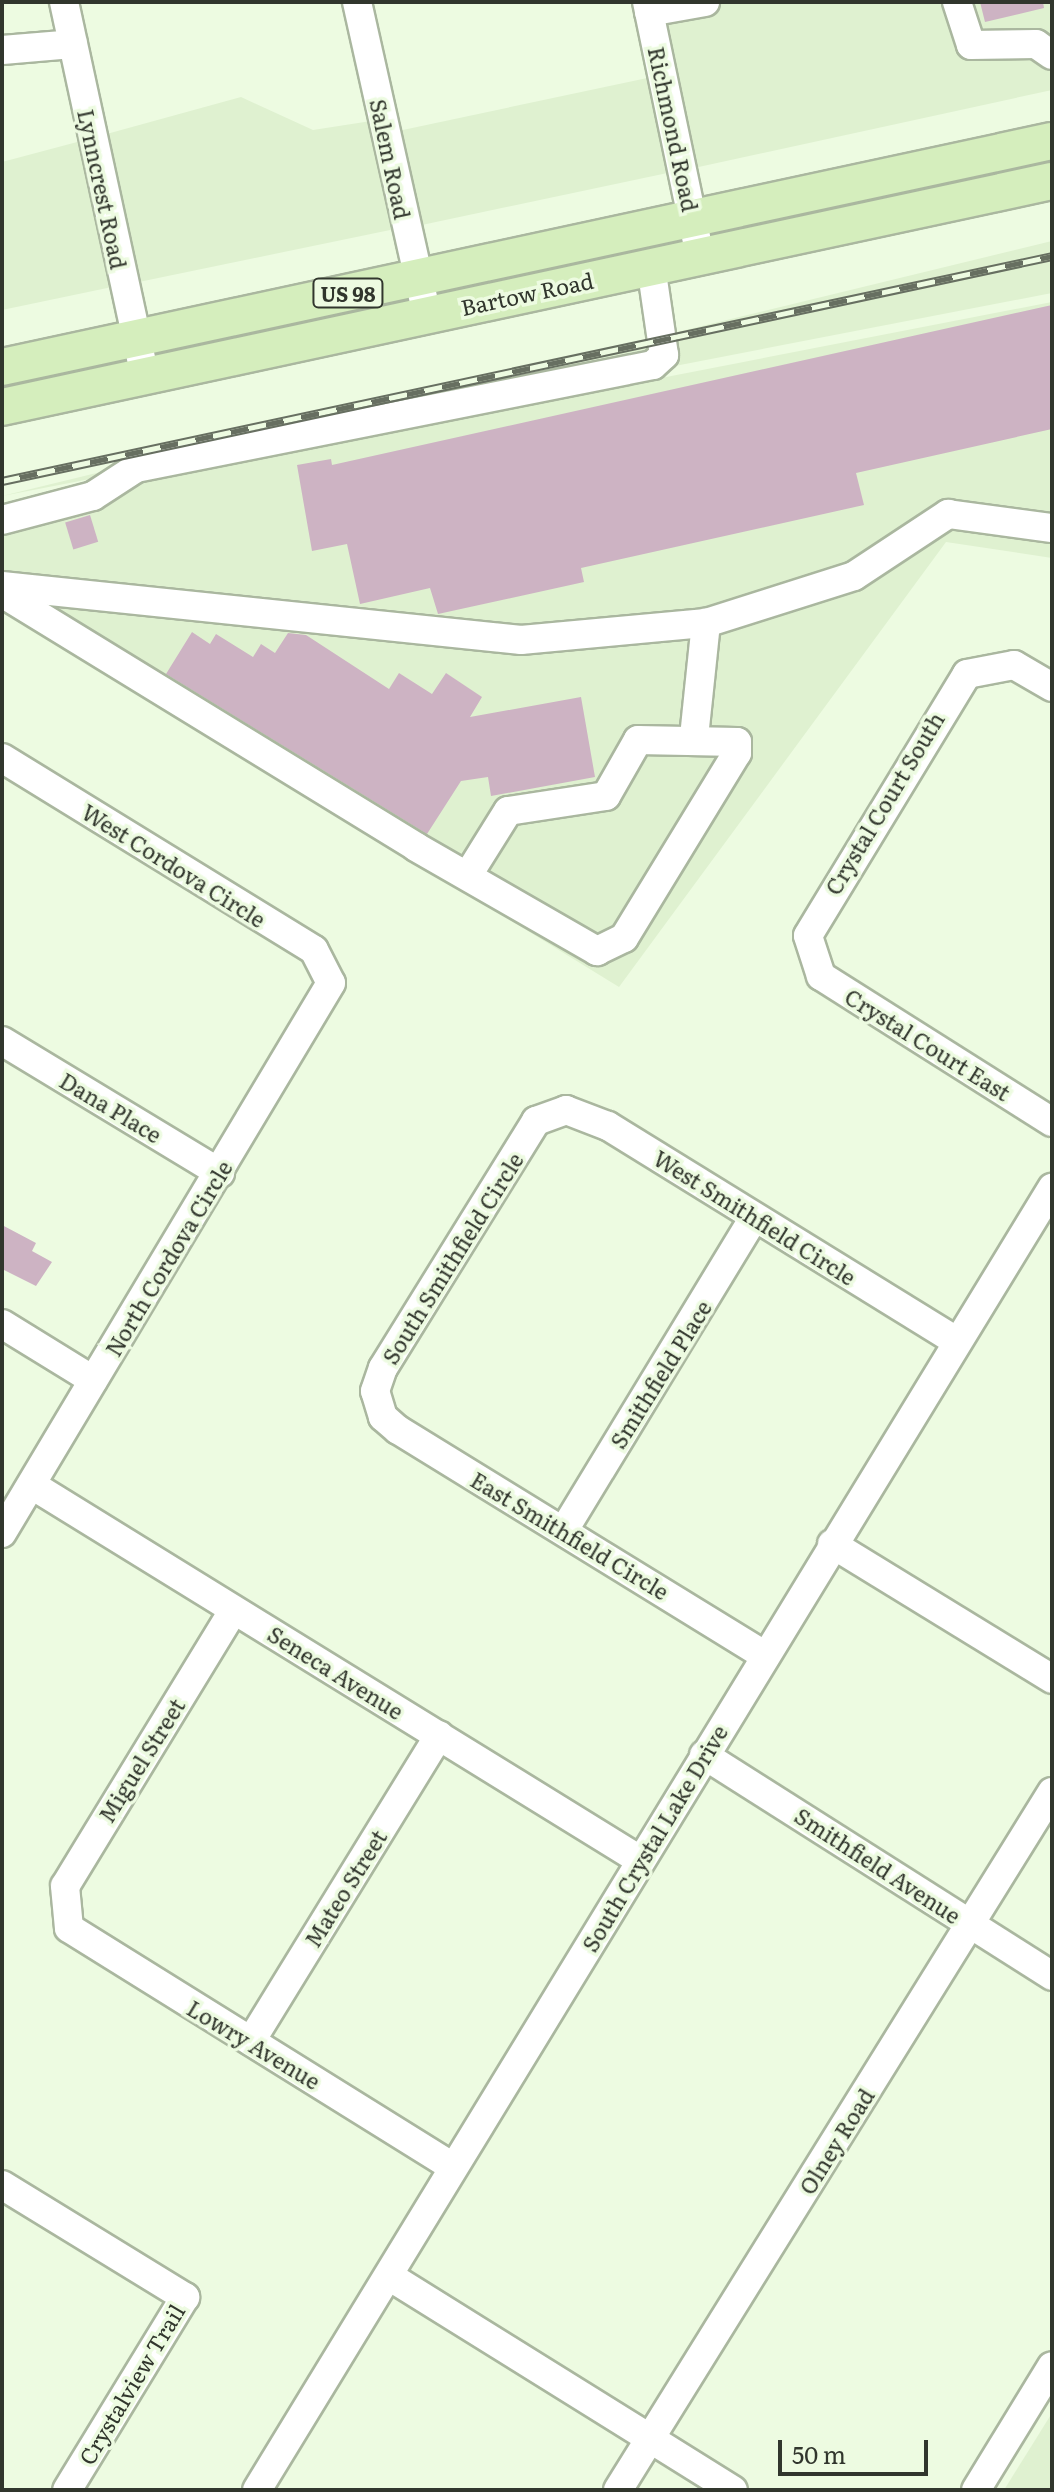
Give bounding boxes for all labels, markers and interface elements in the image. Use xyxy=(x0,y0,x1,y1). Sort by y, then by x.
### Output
street label: Richmond Road xyxy=(644,44,704,214)
street label: Salem Road xyxy=(365,96,417,222)
street label: Lynncrest Road xyxy=(73,107,133,271)
street label: Bartow Road xyxy=(458,266,596,320)
road number: US 98 xyxy=(312,277,384,309)
street label: Crystal Court South xyxy=(819,707,949,899)
street label: West Cordova Circle xyxy=(77,798,271,932)
street label: Crystal Court East xyxy=(840,982,1016,1106)
street label: Dana Place xyxy=(55,1066,167,1148)
street label: West Smithfield Circle xyxy=(649,1144,861,1290)
street label: South Smithfield Circle xyxy=(376,1147,528,1369)
street label: North Cordova Circle xyxy=(99,1155,237,1361)
street label: Smithfield Place xyxy=(604,1295,716,1453)
street label: East Smithfield Circle xyxy=(466,1466,674,1604)
street label: Seneca Avenue xyxy=(263,1620,409,1724)
street label: Miguel Street xyxy=(92,1693,190,1827)
street label: South Crystal Lake Drive xyxy=(576,1720,732,1956)
street label: Smithfield Avenue xyxy=(790,1802,966,1928)
street label: Mateo Street xyxy=(298,1825,392,1951)
street label: Lowry Avenue xyxy=(183,1994,325,2094)
street label: Olney Road xyxy=(793,2083,879,2199)
street label: Crystalview Trail xyxy=(73,2299,189,2469)
scale bar xyxy=(782,2424,932,2474)
text: 50 m xyxy=(792,2436,846,2471)

